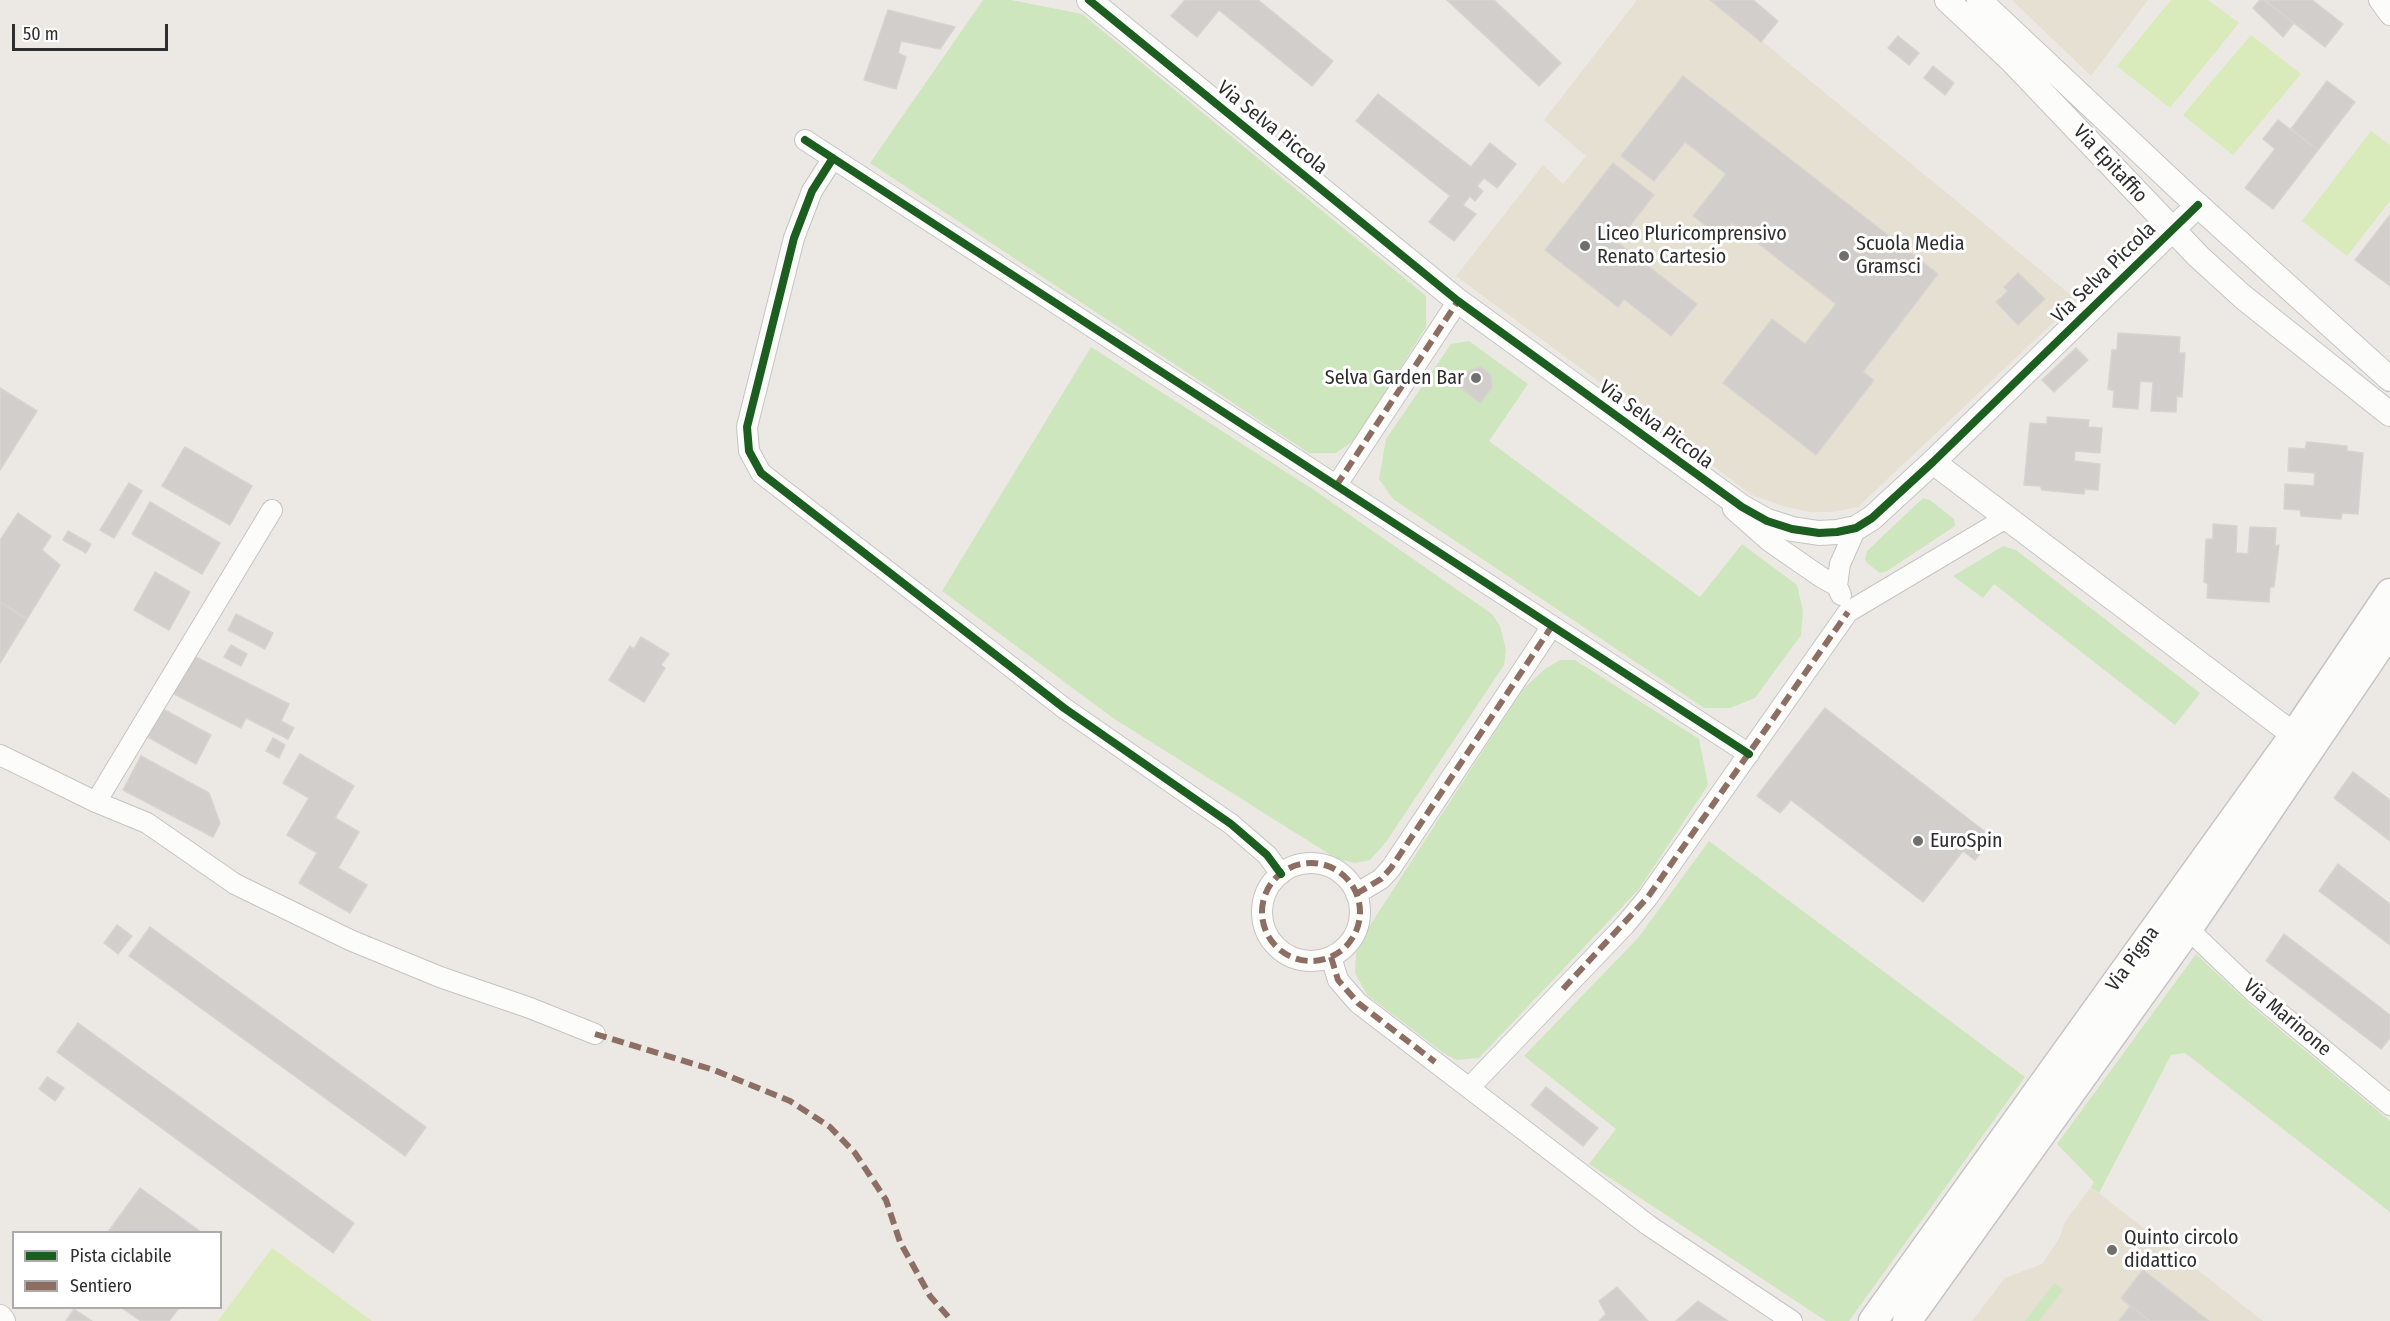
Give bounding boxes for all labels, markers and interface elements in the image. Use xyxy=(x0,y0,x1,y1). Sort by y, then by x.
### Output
scale bar xyxy=(15,12,171,50)
text: 50 m xyxy=(23,23,59,45)
street label: Via Selva Piccola xyxy=(1212,76,1332,180)
street label: Via Epitaffio xyxy=(2068,120,2152,208)
street label: Via Selva Piccola xyxy=(2047,217,2161,329)
place label: Liceo Pluricomprensivo Renato Cartesio xyxy=(1597,222,1787,269)
place label: Scuola Media Gramsci xyxy=(1856,232,1965,279)
marker: Liceo Pluricomprensivo Renato Cartesio xyxy=(1578,239,1592,253)
marker: Scuola Media Gramsci xyxy=(1837,249,1851,263)
place label: Selva Garden Bar xyxy=(1325,366,1464,390)
marker: Selva Garden Bar xyxy=(1469,371,1483,385)
street label: Via Selva Piccola xyxy=(1594,376,1718,474)
place label: EuroSpin xyxy=(1930,829,2003,853)
marker: EuroSpin xyxy=(1911,834,1925,848)
street label: Via Pigna xyxy=(2101,922,2165,996)
street label: Via Marinone xyxy=(2238,974,2336,1062)
place label: Quinto circolo didattico xyxy=(2124,1226,2238,1273)
legend xyxy=(12,1231,222,1309)
marker: Quinto circolo didattico xyxy=(2105,1243,2119,1257)
text: Pista ciclabile xyxy=(70,1245,172,1267)
text: Sentiero xyxy=(70,1275,132,1297)

